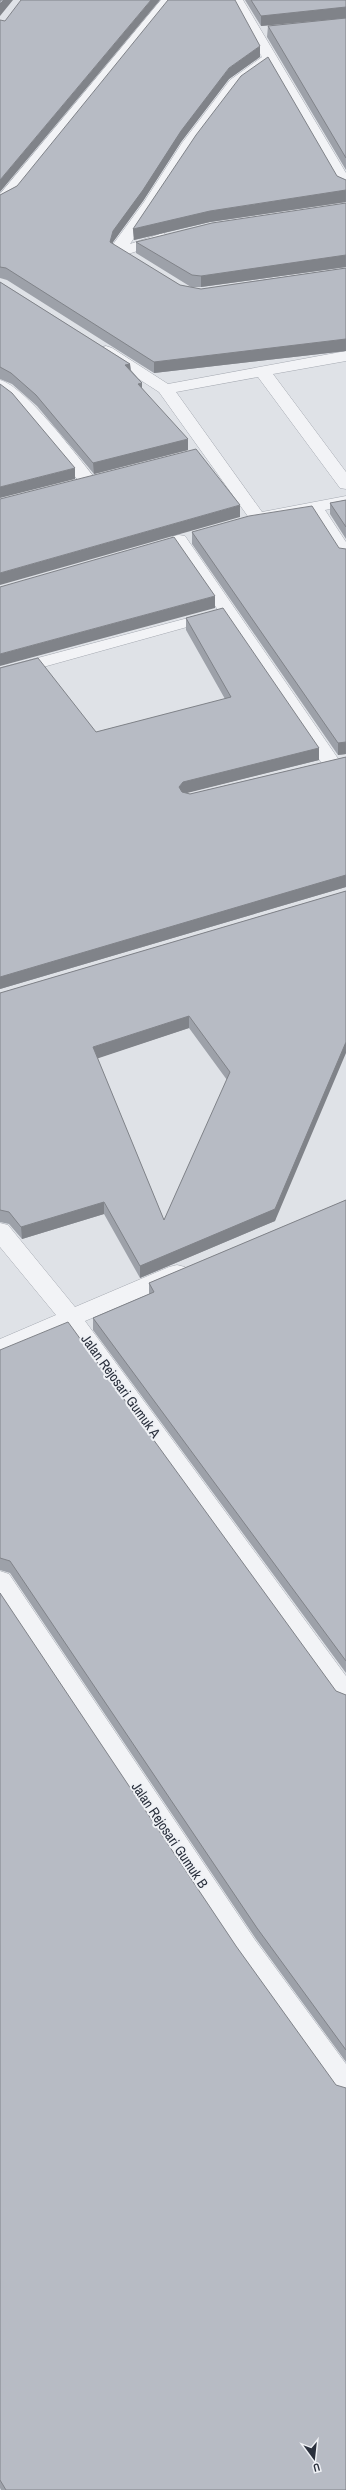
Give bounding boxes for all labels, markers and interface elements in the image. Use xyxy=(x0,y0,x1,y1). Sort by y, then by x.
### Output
street label: Jalan Rejosari Gumuk A xyxy=(77,1331,165,1442)
street label: Jalan Rejosari Gumuk B xyxy=(128,1778,212,1892)
north arrow xyxy=(294,2438,334,2478)
text: U xyxy=(312,2460,322,2475)

